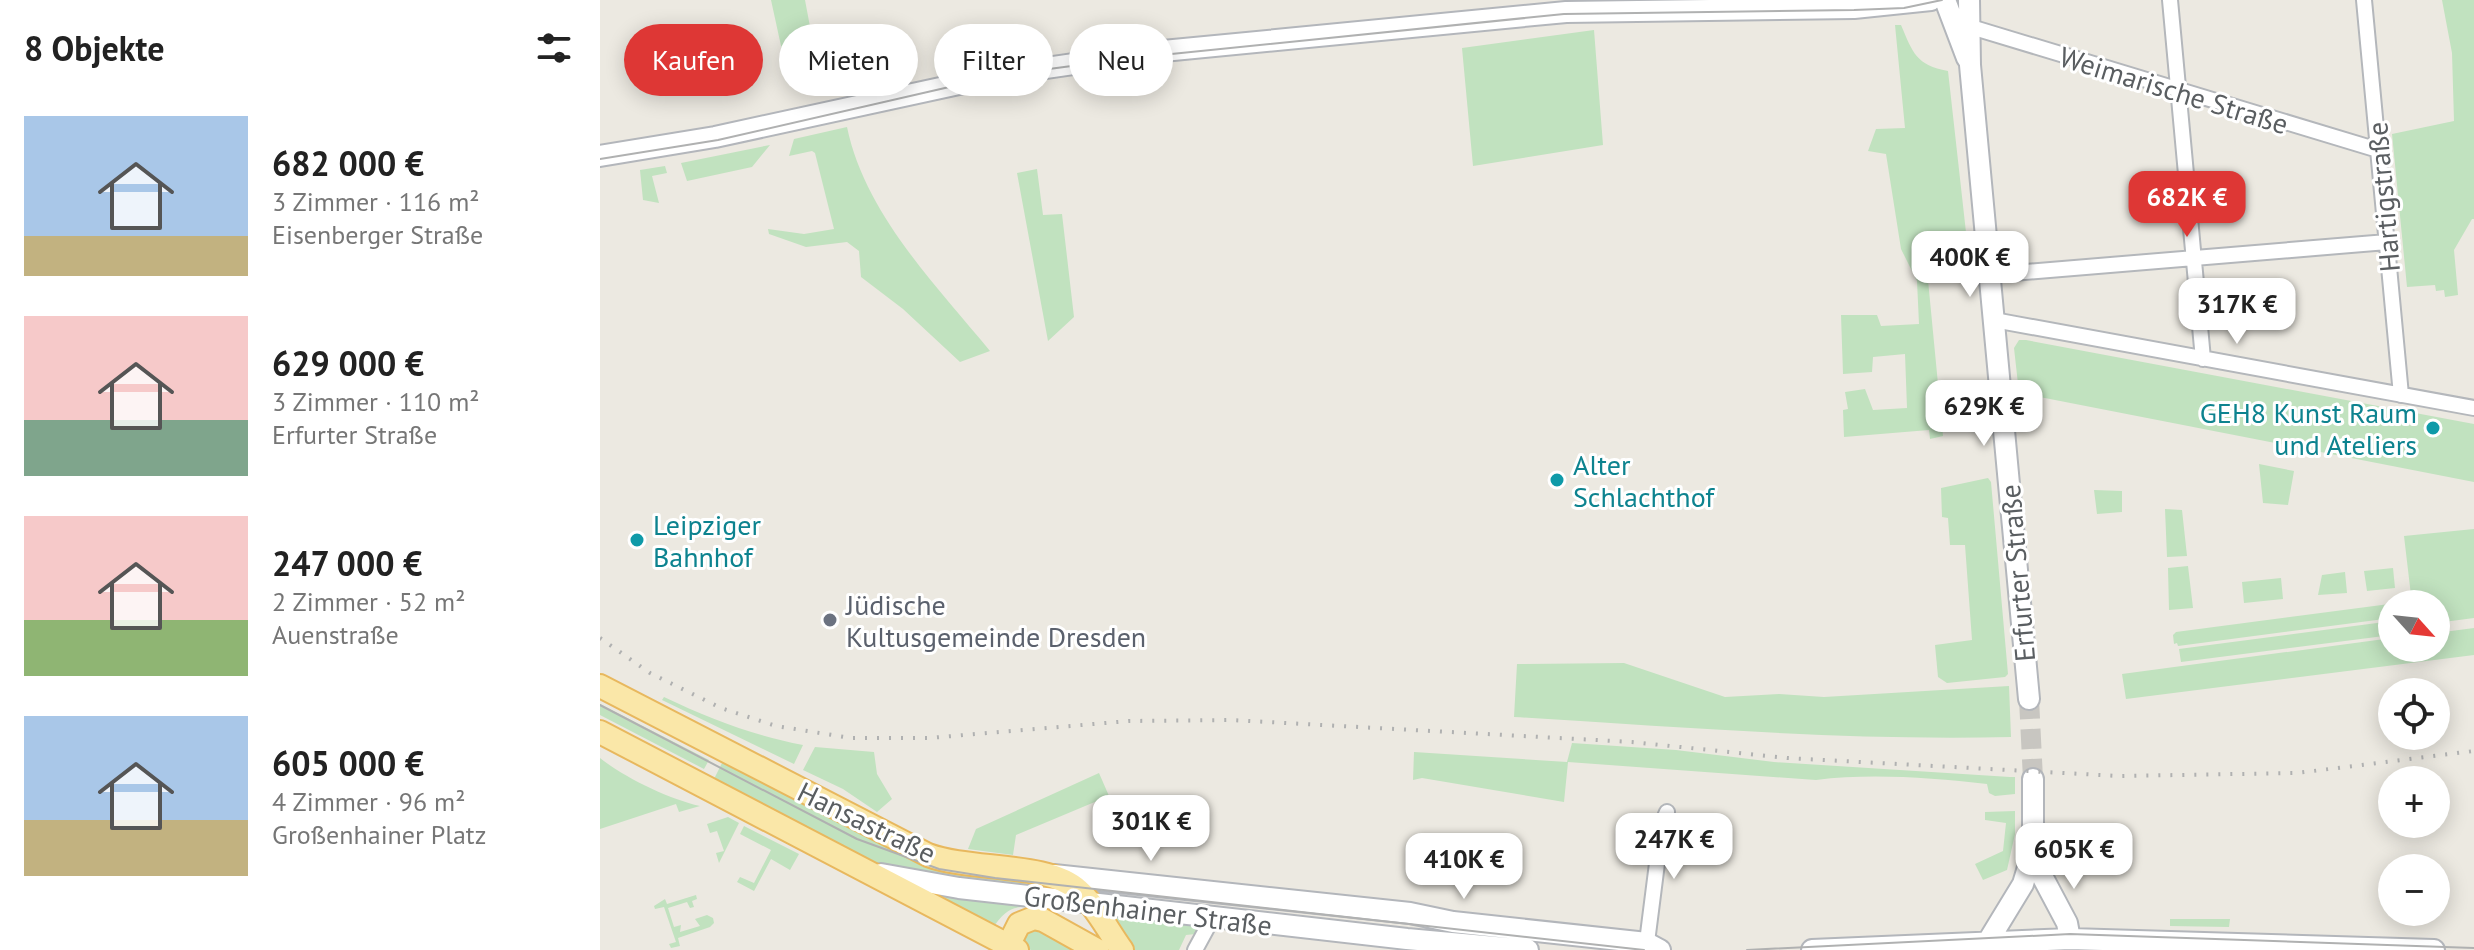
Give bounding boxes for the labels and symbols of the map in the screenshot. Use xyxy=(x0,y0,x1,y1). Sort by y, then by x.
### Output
street label: Weimarische Straße xyxy=(2055,38,2293,142)
street label: Hartigstraße xyxy=(2358,120,2408,274)
pin: 682K € xyxy=(2122,171,2252,239)
pin: 400K € xyxy=(1905,231,2035,299)
pin: 317K € xyxy=(2172,278,2302,346)
pin: 629K € xyxy=(1919,380,2049,448)
place label: GEH8 Kunst Raum und Ateliers xyxy=(2200,394,2417,463)
marker: GEH8 Kunst Raum und Ateliers xyxy=(2424,419,2442,437)
place label: Alter Schlachthof xyxy=(1573,446,1715,515)
marker: Alter Schlachthof xyxy=(1548,471,1566,489)
street label: Erfurter Straße xyxy=(1991,483,2043,663)
place label: Leipziger Bahnhof xyxy=(653,506,762,575)
marker: Leipziger Bahnhof xyxy=(628,531,646,549)
place label: Jüdische Kultusgemeinde Dresden xyxy=(845,586,1146,655)
north arrow xyxy=(2378,590,2450,662)
marker: Jüdische Kultusgemeinde Dresden xyxy=(821,611,839,629)
street label: Hansastraße xyxy=(792,773,942,871)
pin: 301K € xyxy=(1086,795,1216,863)
pin: 247K € xyxy=(1609,813,1739,881)
pin: 605K € xyxy=(2009,823,2139,891)
pin: 410K € xyxy=(1399,833,1529,901)
street label: Großenhainer Straße xyxy=(1022,876,1274,944)

